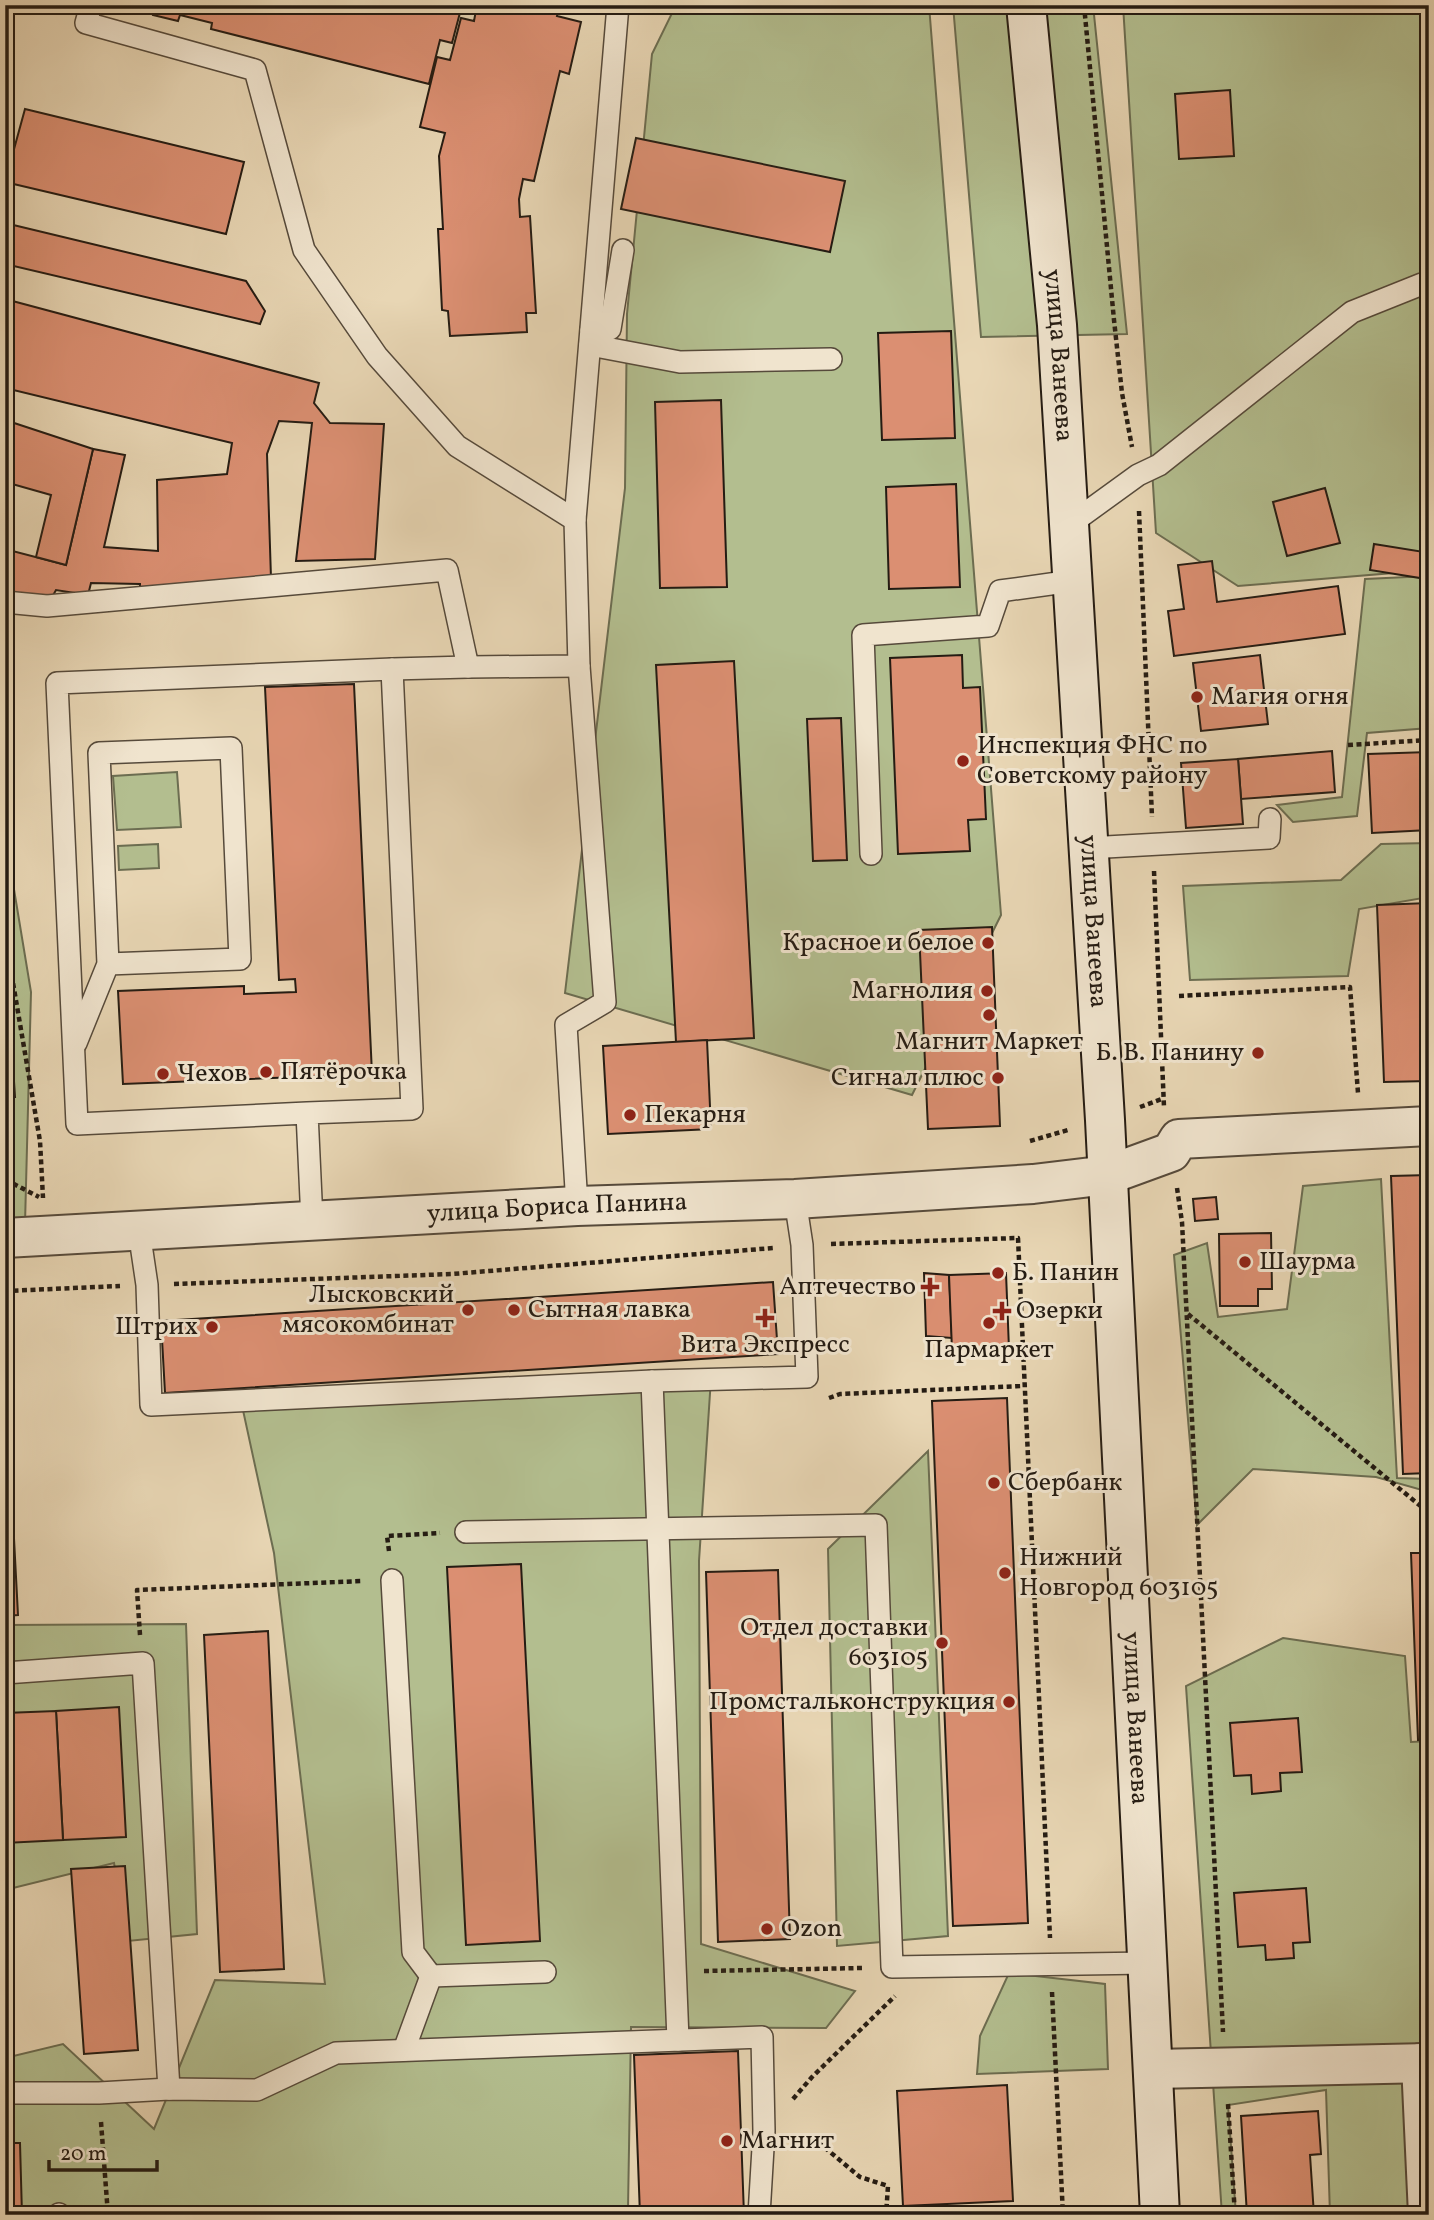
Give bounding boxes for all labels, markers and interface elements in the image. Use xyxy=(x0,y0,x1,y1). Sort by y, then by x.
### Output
street label: улица Ванеева xyxy=(1034,267,1082,443)
place label: Магия огня xyxy=(1211,679,1349,715)
marker: Магия огня xyxy=(1189,689,1205,705)
place label: Инспекция ФНС по Советскому району xyxy=(977,728,1208,794)
marker: Инспекция ФНС по Советскому району xyxy=(955,753,971,769)
street label: улица Ванеева xyxy=(1070,834,1116,1009)
place label: Красное и белое xyxy=(782,925,974,961)
marker: Красное и белое xyxy=(980,935,996,951)
place label: Магнолия xyxy=(851,973,973,1009)
marker: Магнолия xyxy=(979,983,995,999)
marker: Магнит Маркет xyxy=(981,1007,997,1023)
place label: Магнит Маркет xyxy=(895,1024,1083,1060)
place label: Б. В. Панину xyxy=(1096,1035,1244,1071)
marker: Б. В. Панину xyxy=(1250,1045,1266,1061)
place label: Пятёрочка xyxy=(280,1054,408,1090)
place label: Чехов xyxy=(177,1056,248,1092)
place label: Сигнал плюс xyxy=(831,1060,984,1096)
marker: Пятёрочка xyxy=(258,1064,274,1080)
marker: Чехов xyxy=(155,1066,171,1082)
marker: Сигнал плюс xyxy=(990,1070,1006,1086)
place label: Пекарня xyxy=(644,1097,746,1133)
marker: Пекарня xyxy=(622,1107,638,1123)
street label: улица Бориса Панина xyxy=(426,1184,688,1232)
place label: Шаурма xyxy=(1259,1244,1356,1280)
marker: Шаурма xyxy=(1237,1254,1253,1270)
place label: Б. Панин xyxy=(1012,1255,1119,1291)
marker: Б. Панин xyxy=(990,1265,1006,1281)
place label: Аптечество xyxy=(779,1269,916,1305)
place label: Лысковский мясокомбинат xyxy=(282,1277,454,1343)
marker: Аптечество xyxy=(922,1279,938,1295)
place label: Сытная лавка xyxy=(528,1292,691,1328)
place label: Озерки xyxy=(1016,1293,1103,1329)
marker: Лысковский мясокомбинат xyxy=(460,1302,476,1318)
marker: Сытная лавка xyxy=(506,1302,522,1318)
marker: Озерки xyxy=(994,1303,1010,1319)
place label: Штрих xyxy=(115,1309,198,1345)
marker: Вита Экспресс xyxy=(757,1310,773,1326)
marker: Пармаркет xyxy=(981,1315,997,1331)
marker: Штрих xyxy=(204,1319,220,1335)
place label: Вита Экспресс xyxy=(680,1327,850,1363)
place label: Пармаркет xyxy=(924,1332,1054,1368)
place label: Сбербанк xyxy=(1008,1465,1122,1501)
marker: Сбербанк xyxy=(986,1475,1002,1491)
place label: Нижний Новгород 603105 xyxy=(1019,1540,1219,1606)
marker: Нижний Новгород 603105 xyxy=(997,1565,1013,1581)
place label: Отдел доставки 603105 xyxy=(740,1610,928,1676)
street label: улица Ванеева xyxy=(1113,1631,1157,1806)
marker: Отдел доставки 603105 xyxy=(934,1635,950,1651)
place label: Промстальконструкция xyxy=(709,1684,995,1720)
marker: Промстальконструкция xyxy=(1001,1694,1017,1710)
place label: Ozon xyxy=(781,1911,842,1947)
marker: Ozon xyxy=(759,1921,775,1937)
place label: Магнит xyxy=(741,2123,834,2159)
scale bar xyxy=(49,2129,158,2173)
marker: Магнит xyxy=(719,2133,735,2149)
text: 20 m xyxy=(60,2140,106,2169)

